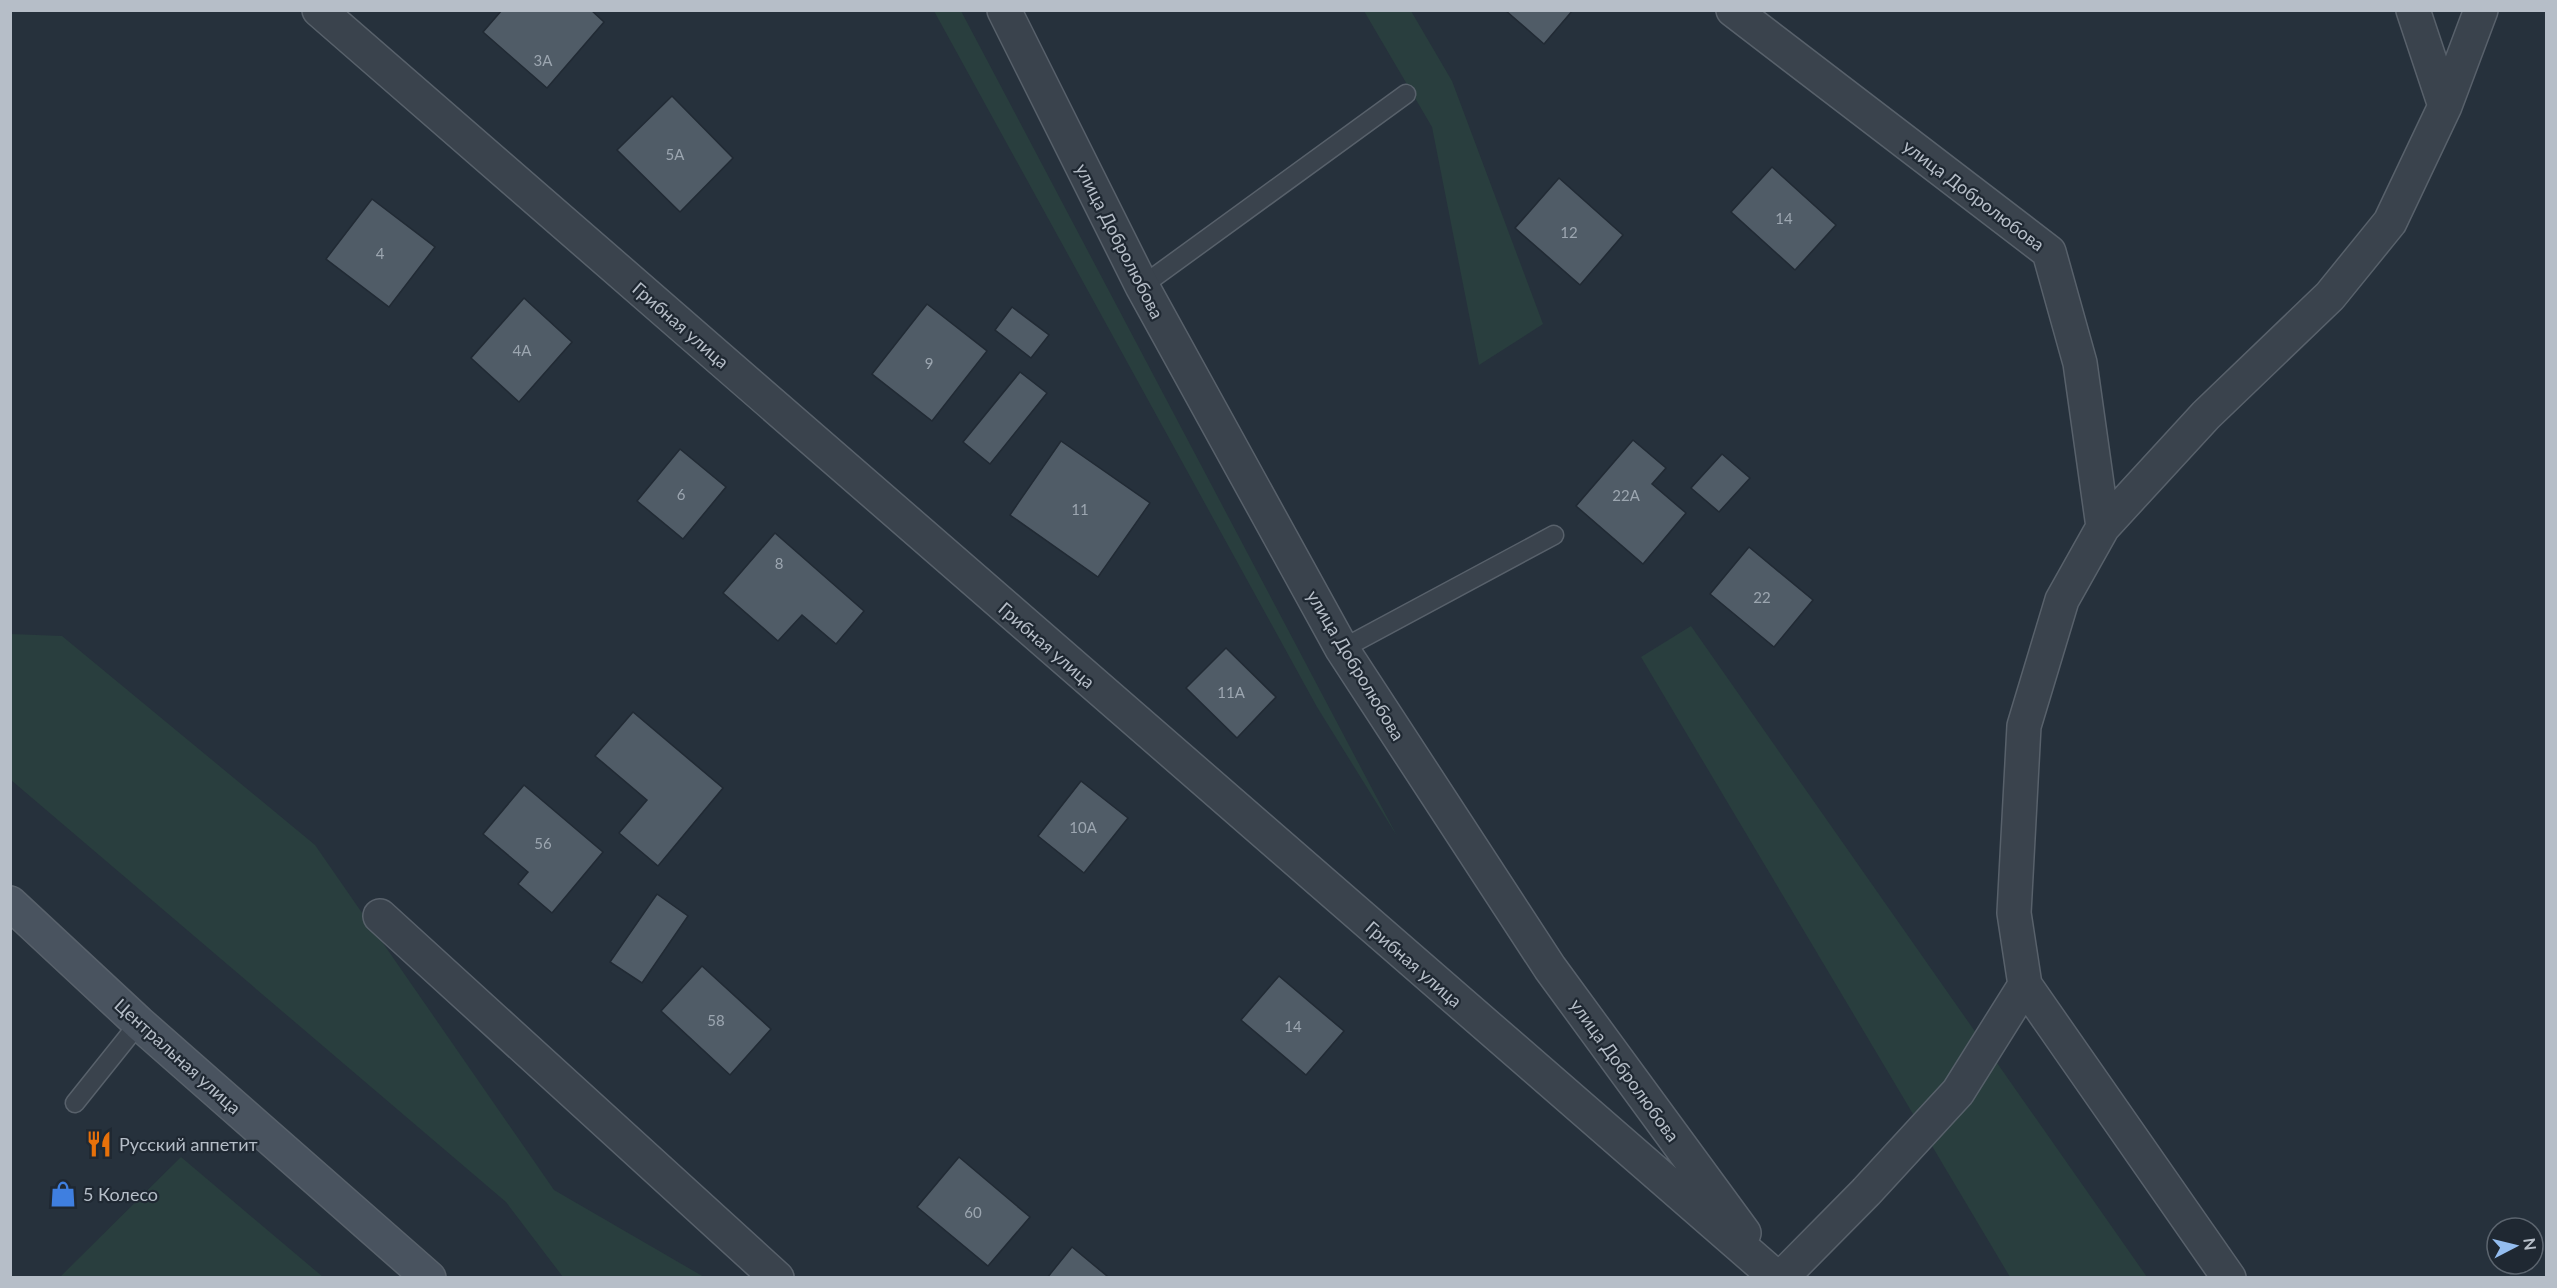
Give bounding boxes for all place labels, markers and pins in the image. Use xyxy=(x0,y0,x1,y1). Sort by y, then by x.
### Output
restaurant icon: Русский аппетит xyxy=(84,1129,114,1159)
place label: Русский аппетит xyxy=(119,1133,258,1155)
shop icon: 5 Колесо xyxy=(48,1179,78,1209)
place label: 5 Колесо xyxy=(83,1183,158,1205)

